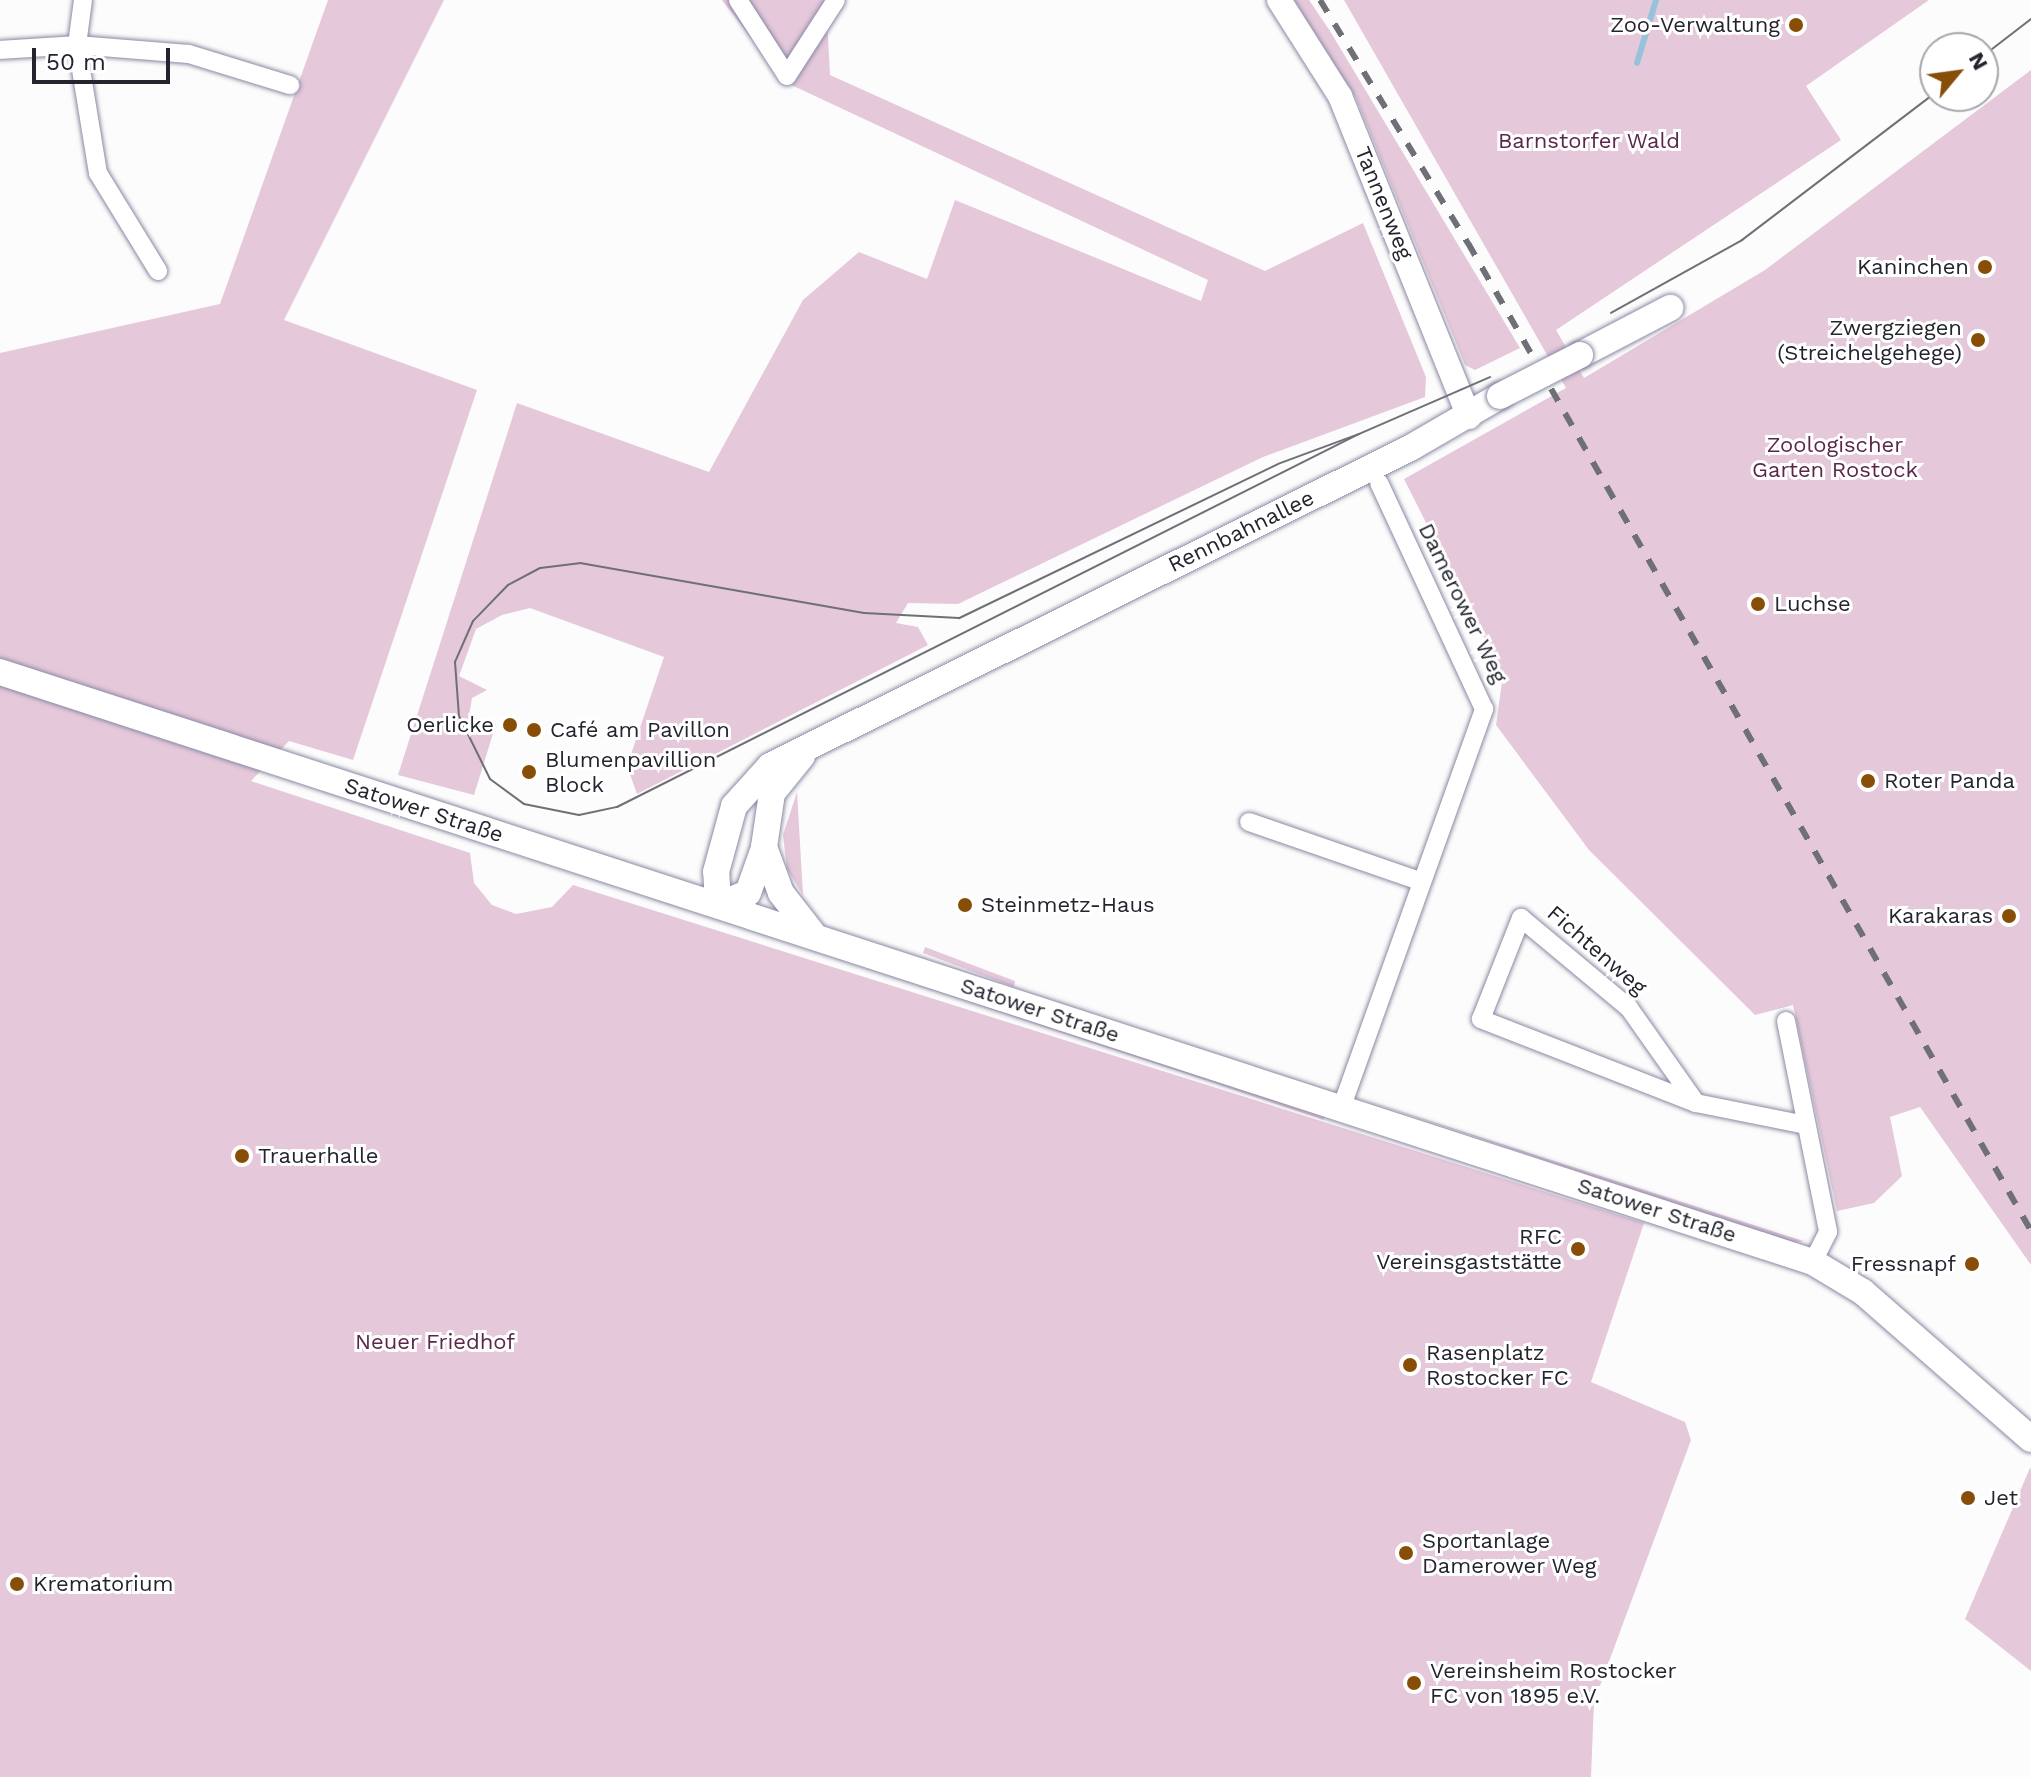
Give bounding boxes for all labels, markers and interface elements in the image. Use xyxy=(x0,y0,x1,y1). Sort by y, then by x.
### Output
place label: Zoo-Verwaltung xyxy=(1610,12,1780,38)
marker: Zoo-Verwaltung xyxy=(1787,16,1805,34)
scale bar xyxy=(36,32,174,82)
north arrow xyxy=(1919,32,1999,112)
text: 50 m xyxy=(46,48,106,76)
text: N xyxy=(1964,48,1994,74)
park label: Barnstorfer Wald xyxy=(1497,128,1681,154)
street label: Tannenweg xyxy=(1349,143,1419,263)
place label: Kaninchen xyxy=(1857,254,1969,280)
marker: Kaninchen xyxy=(1976,258,1994,276)
place label: Zwergziegen (Streichelgehege) xyxy=(1777,314,1962,366)
marker: Zwergziegen (Streichelgehege) xyxy=(1969,331,1987,349)
park label: Zoologischer Garten Rostock xyxy=(1752,431,1918,482)
street label: Rennbahnallee xyxy=(1164,484,1318,578)
street label: Damerower Weg xyxy=(1413,518,1513,688)
place label: Luchse xyxy=(1774,591,1851,617)
marker: Luchse xyxy=(1749,595,1767,613)
place label: Oerlicke xyxy=(406,712,494,738)
marker: Oerlicke xyxy=(501,716,519,734)
place label: Café am Pavillon xyxy=(550,717,730,743)
marker: Café am Pavillon xyxy=(525,721,543,739)
place label: Blumenpavillion Block xyxy=(545,746,716,798)
marker: Blumenpavillion Block xyxy=(520,763,538,781)
place label: Roter Panda xyxy=(1884,768,2015,794)
street label: Satower Straße xyxy=(341,772,507,848)
marker: Roter Panda xyxy=(1859,772,1877,790)
place label: Steinmetz-Haus xyxy=(981,892,1155,918)
marker: Steinmetz-Haus xyxy=(956,896,974,914)
street label: Fichtenweg xyxy=(1542,900,1652,1000)
place label: Karakaras xyxy=(1888,903,1993,929)
marker: Karakaras xyxy=(2000,907,2018,925)
street label: Satower Straße xyxy=(957,972,1123,1048)
place label: Trauerhalle xyxy=(258,1143,378,1169)
marker: Trauerhalle xyxy=(233,1147,251,1165)
street label: Satower Straße xyxy=(1574,1172,1740,1248)
place label: RFC Vereinsgaststätte xyxy=(1376,1223,1562,1274)
marker: RFC Vereinsgaststätte xyxy=(1569,1240,1587,1258)
place label: Fressnapf xyxy=(1851,1251,1956,1277)
marker: Fressnapf xyxy=(1963,1255,1981,1273)
park label: Neuer Friedhof xyxy=(355,1329,515,1355)
place label: Rasenplatz Rostocker FC xyxy=(1426,1339,1569,1390)
marker: Rasenplatz Rostocker FC xyxy=(1401,1356,1419,1374)
place label: Jet xyxy=(1984,1485,2018,1511)
marker: Jet xyxy=(1959,1489,1977,1507)
place label: Sportanlage Damerower Weg xyxy=(1422,1527,1597,1578)
marker: Sportanlage Damerower Weg xyxy=(1397,1544,1415,1562)
place label: Krematorium xyxy=(33,1571,174,1597)
marker: Krematorium xyxy=(8,1575,26,1593)
place label: Vereinsheim Rostocker FC von 1895 e.V. xyxy=(1430,1657,1676,1708)
marker: Vereinsheim Rostocker FC von 1895 e.V. xyxy=(1405,1674,1423,1692)

